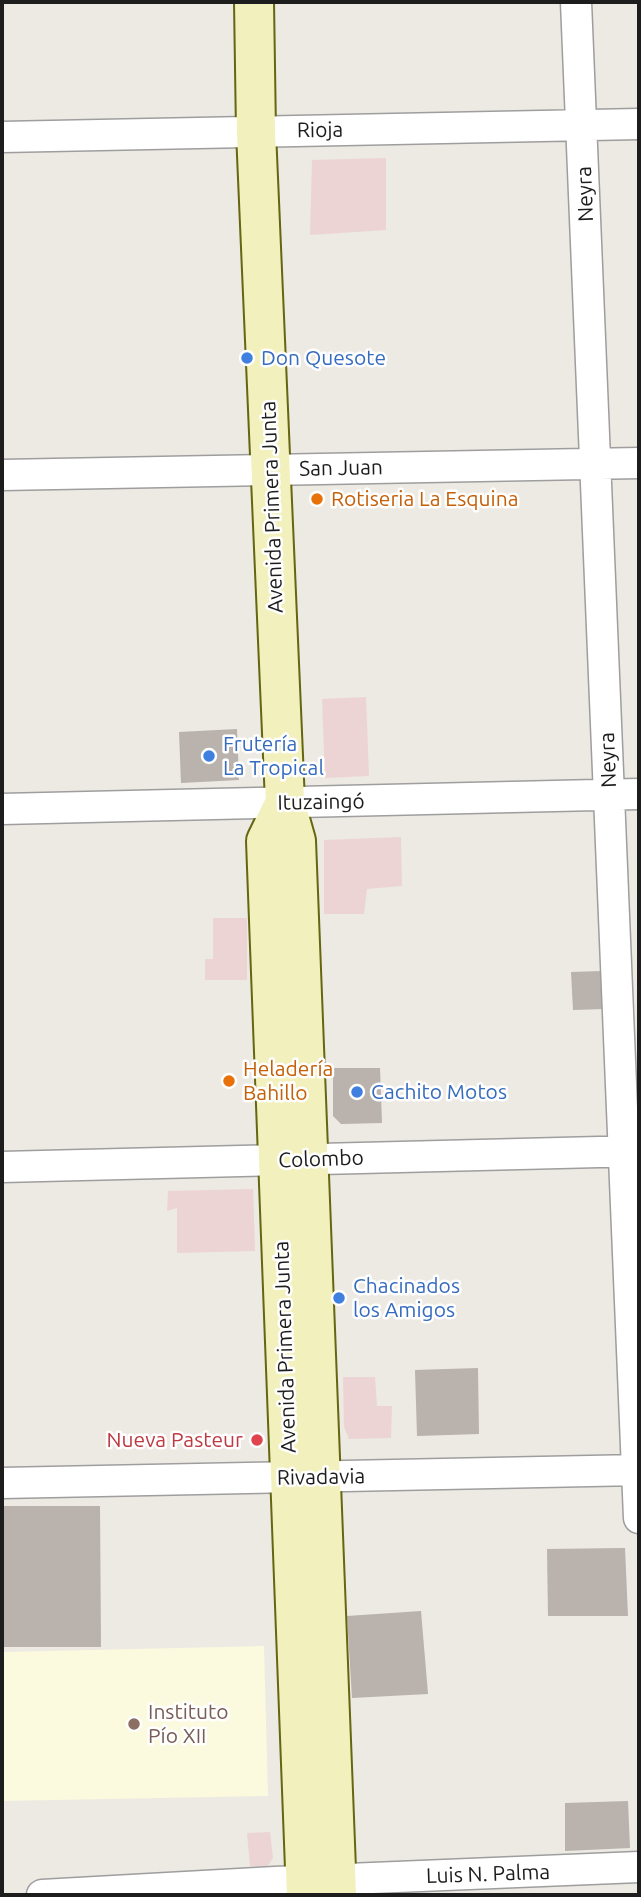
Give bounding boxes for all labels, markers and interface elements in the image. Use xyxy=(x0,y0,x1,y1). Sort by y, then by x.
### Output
street label: Rioja xyxy=(297,117,343,143)
street label: Neyra xyxy=(571,166,599,222)
place label: Don Quesote xyxy=(261,345,386,371)
marker: Don Quesote xyxy=(239,350,255,366)
street label: Avenida Primera Junta xyxy=(256,400,288,614)
street label: San Juan xyxy=(299,455,383,481)
place label: Rotiseria La Esquina xyxy=(331,486,518,512)
marker: Rotiseria La Esquina xyxy=(309,491,325,507)
place label: Frutería La Tropical xyxy=(223,731,324,781)
street label: Neyra xyxy=(594,732,622,788)
marker: Frutería La Tropical xyxy=(201,748,217,764)
street label: Ituzaingó xyxy=(277,789,365,815)
place label: Heladería Bahillo xyxy=(243,1056,333,1106)
marker: Heladería Bahillo xyxy=(221,1073,237,1089)
place label: Cachito Motos xyxy=(371,1079,507,1105)
marker: Cachito Motos xyxy=(349,1084,365,1100)
street label: Colombo xyxy=(278,1145,364,1173)
street label: Avenida Primera Junta xyxy=(269,1240,301,1454)
place label: Chacinados los Amigos xyxy=(353,1273,460,1323)
marker: Chacinados los Amigos xyxy=(331,1290,347,1306)
place label: Nueva Pasteur xyxy=(107,1427,243,1453)
marker: Nueva Pasteur xyxy=(249,1432,265,1448)
street label: Rivadavia xyxy=(277,1464,365,1490)
place label: Instituto Pío XII xyxy=(148,1699,229,1749)
marker: Instituto Pío XII xyxy=(126,1716,142,1732)
street label: Luis N. Palma xyxy=(425,1859,551,1889)

